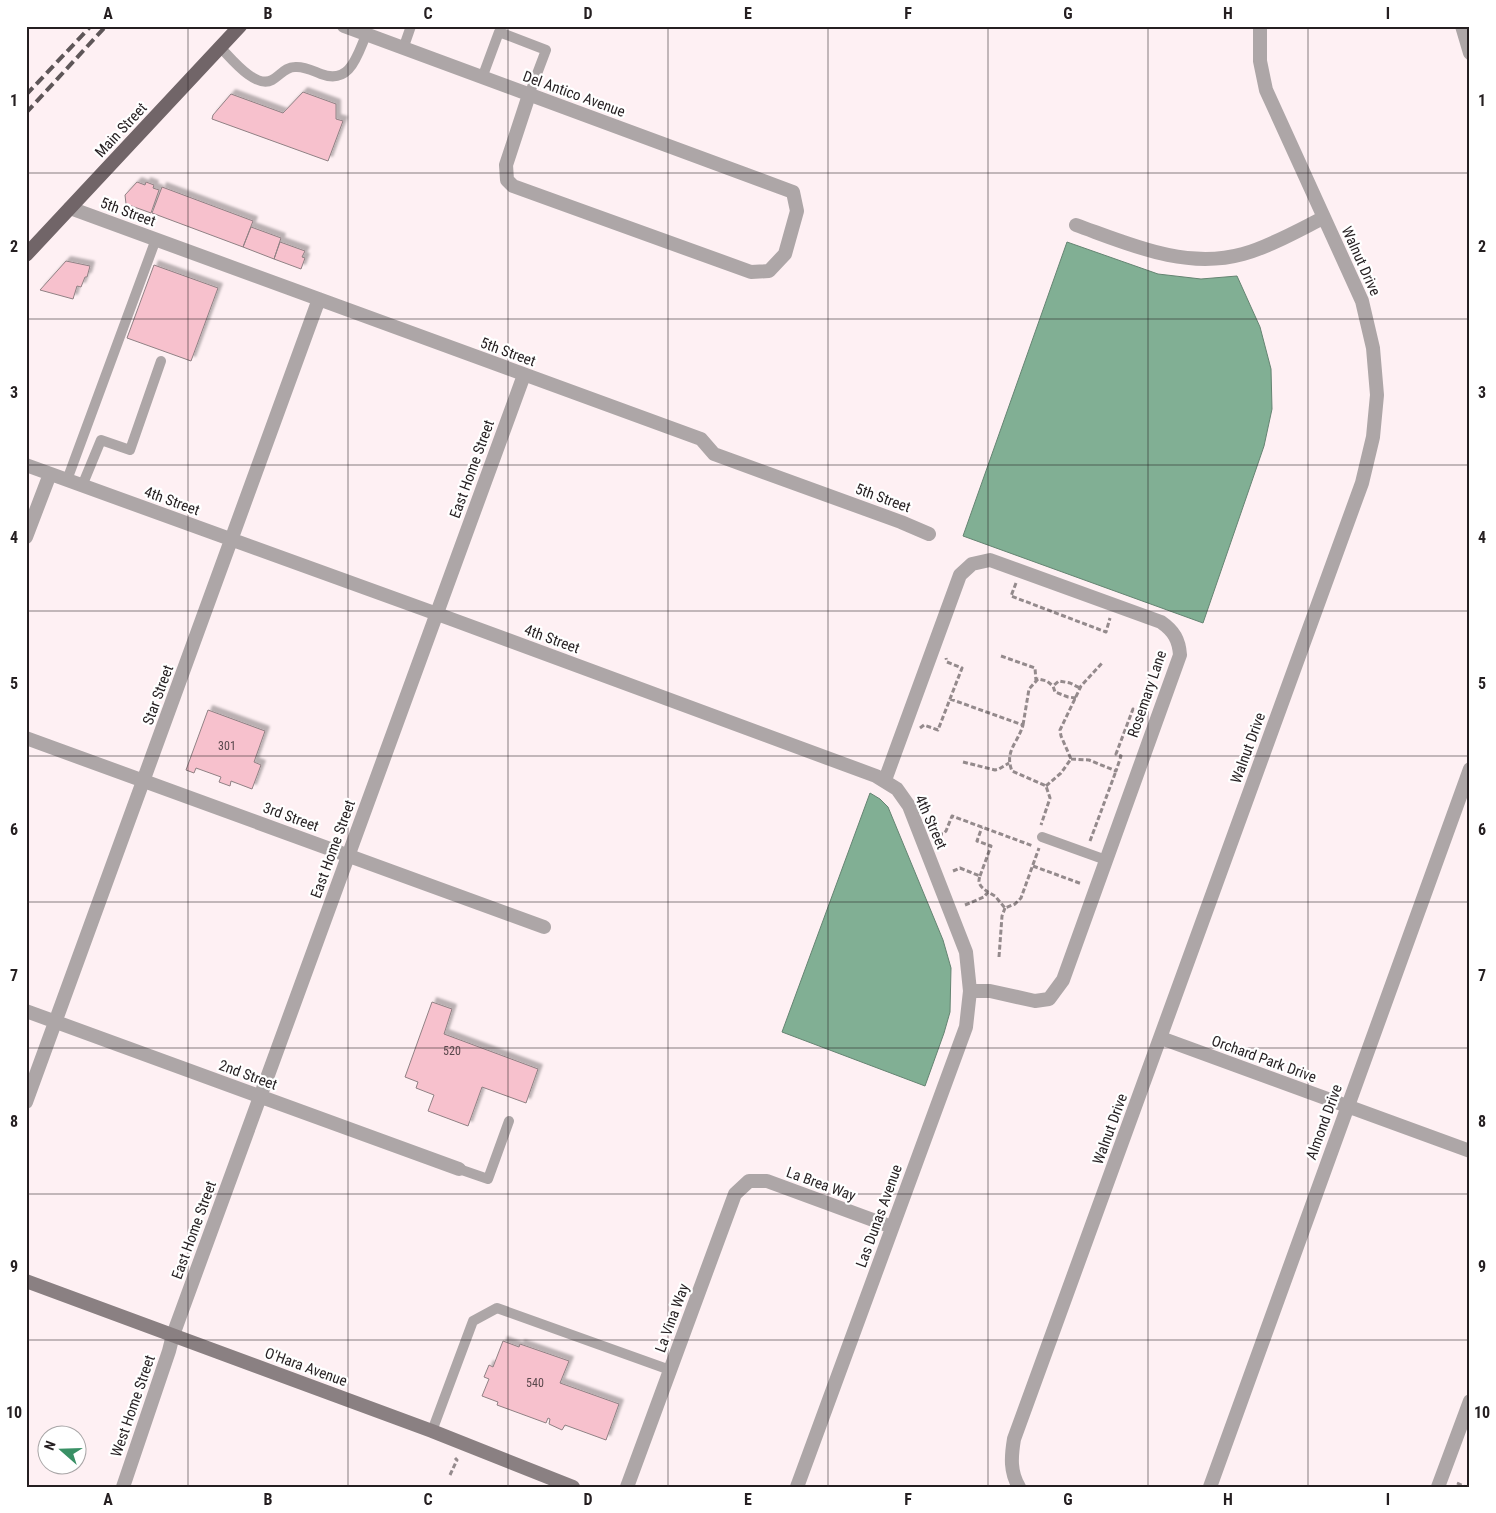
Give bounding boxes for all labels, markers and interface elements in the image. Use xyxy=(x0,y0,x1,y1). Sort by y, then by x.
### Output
text: A xyxy=(103,4,113,23)
text: B xyxy=(264,4,273,23)
text: C xyxy=(423,4,433,23)
text: D xyxy=(583,4,593,23)
text: E xyxy=(744,4,752,23)
text: F xyxy=(904,4,912,23)
text: G xyxy=(1063,4,1073,23)
text: H xyxy=(1223,4,1233,23)
text: I xyxy=(1386,4,1390,23)
street label: Del Antico Avenue xyxy=(520,67,628,121)
text: 1 xyxy=(10,91,18,110)
text: 1 xyxy=(1478,91,1486,110)
street label: Main Street xyxy=(91,99,151,161)
street label: 5th Street xyxy=(98,194,158,230)
street label: Walnut Drive xyxy=(1338,223,1384,299)
text: 2 xyxy=(10,237,18,256)
text: 2 xyxy=(1478,237,1486,256)
street label: 5th Street xyxy=(478,334,538,370)
text: 3 xyxy=(10,383,18,402)
text: 3 xyxy=(1478,383,1486,402)
street label: East Home Street xyxy=(446,417,498,521)
street label: 5th Street xyxy=(853,480,913,516)
street label: 4th Street xyxy=(142,483,202,519)
text: 4 xyxy=(10,528,18,547)
text: 4 xyxy=(1478,528,1486,547)
street label: 4th Street xyxy=(522,621,582,657)
street label: Rosemary Lane xyxy=(1124,648,1170,740)
street label: Star Street xyxy=(139,663,177,727)
text: 5 xyxy=(10,674,18,693)
text: 5 xyxy=(1478,674,1486,693)
street label: Walnut Drive xyxy=(1227,710,1269,786)
house number: 301 xyxy=(218,739,236,753)
street label: 4th Street xyxy=(911,792,951,852)
street label: East Home Street xyxy=(307,797,359,901)
street label: 3rd Street xyxy=(261,799,321,835)
text: 6 xyxy=(10,820,18,839)
text: 6 xyxy=(1478,820,1486,839)
text: 7 xyxy=(10,966,18,985)
text: 7 xyxy=(1478,966,1486,985)
street label: Orchard Park Drive xyxy=(1209,1032,1319,1086)
house number: 520 xyxy=(443,1044,461,1058)
street label: 2nd Street xyxy=(216,1056,280,1094)
street label: Almond Drive xyxy=(1302,1082,1346,1162)
street label: Walnut Drive xyxy=(1089,1091,1131,1167)
text: 8 xyxy=(10,1112,18,1131)
text: 8 xyxy=(1478,1112,1486,1131)
street label: Las Dunas Avenue xyxy=(852,1162,906,1270)
street label: La Brea Way xyxy=(784,1163,858,1205)
street label: East Home Street xyxy=(168,1178,220,1282)
text: 9 xyxy=(10,1257,18,1276)
text: 9 xyxy=(1478,1257,1486,1276)
street label: La Vina Way xyxy=(651,1281,693,1355)
street label: O'Hara Avenue xyxy=(262,1344,350,1390)
street label: West Home Street xyxy=(107,1353,159,1459)
house number: 540 xyxy=(526,1376,544,1390)
text: 10 xyxy=(6,1403,22,1422)
text: 10 xyxy=(1474,1403,1490,1422)
north arrow xyxy=(38,1426,88,1476)
text: N xyxy=(41,1439,59,1452)
text: A xyxy=(103,1490,113,1509)
text: B xyxy=(264,1490,273,1509)
text: C xyxy=(423,1490,433,1509)
text: D xyxy=(583,1490,593,1509)
text: E xyxy=(744,1490,752,1509)
text: F xyxy=(904,1490,912,1509)
text: G xyxy=(1063,1490,1073,1509)
text: H xyxy=(1223,1490,1233,1509)
text: I xyxy=(1386,1490,1390,1509)

